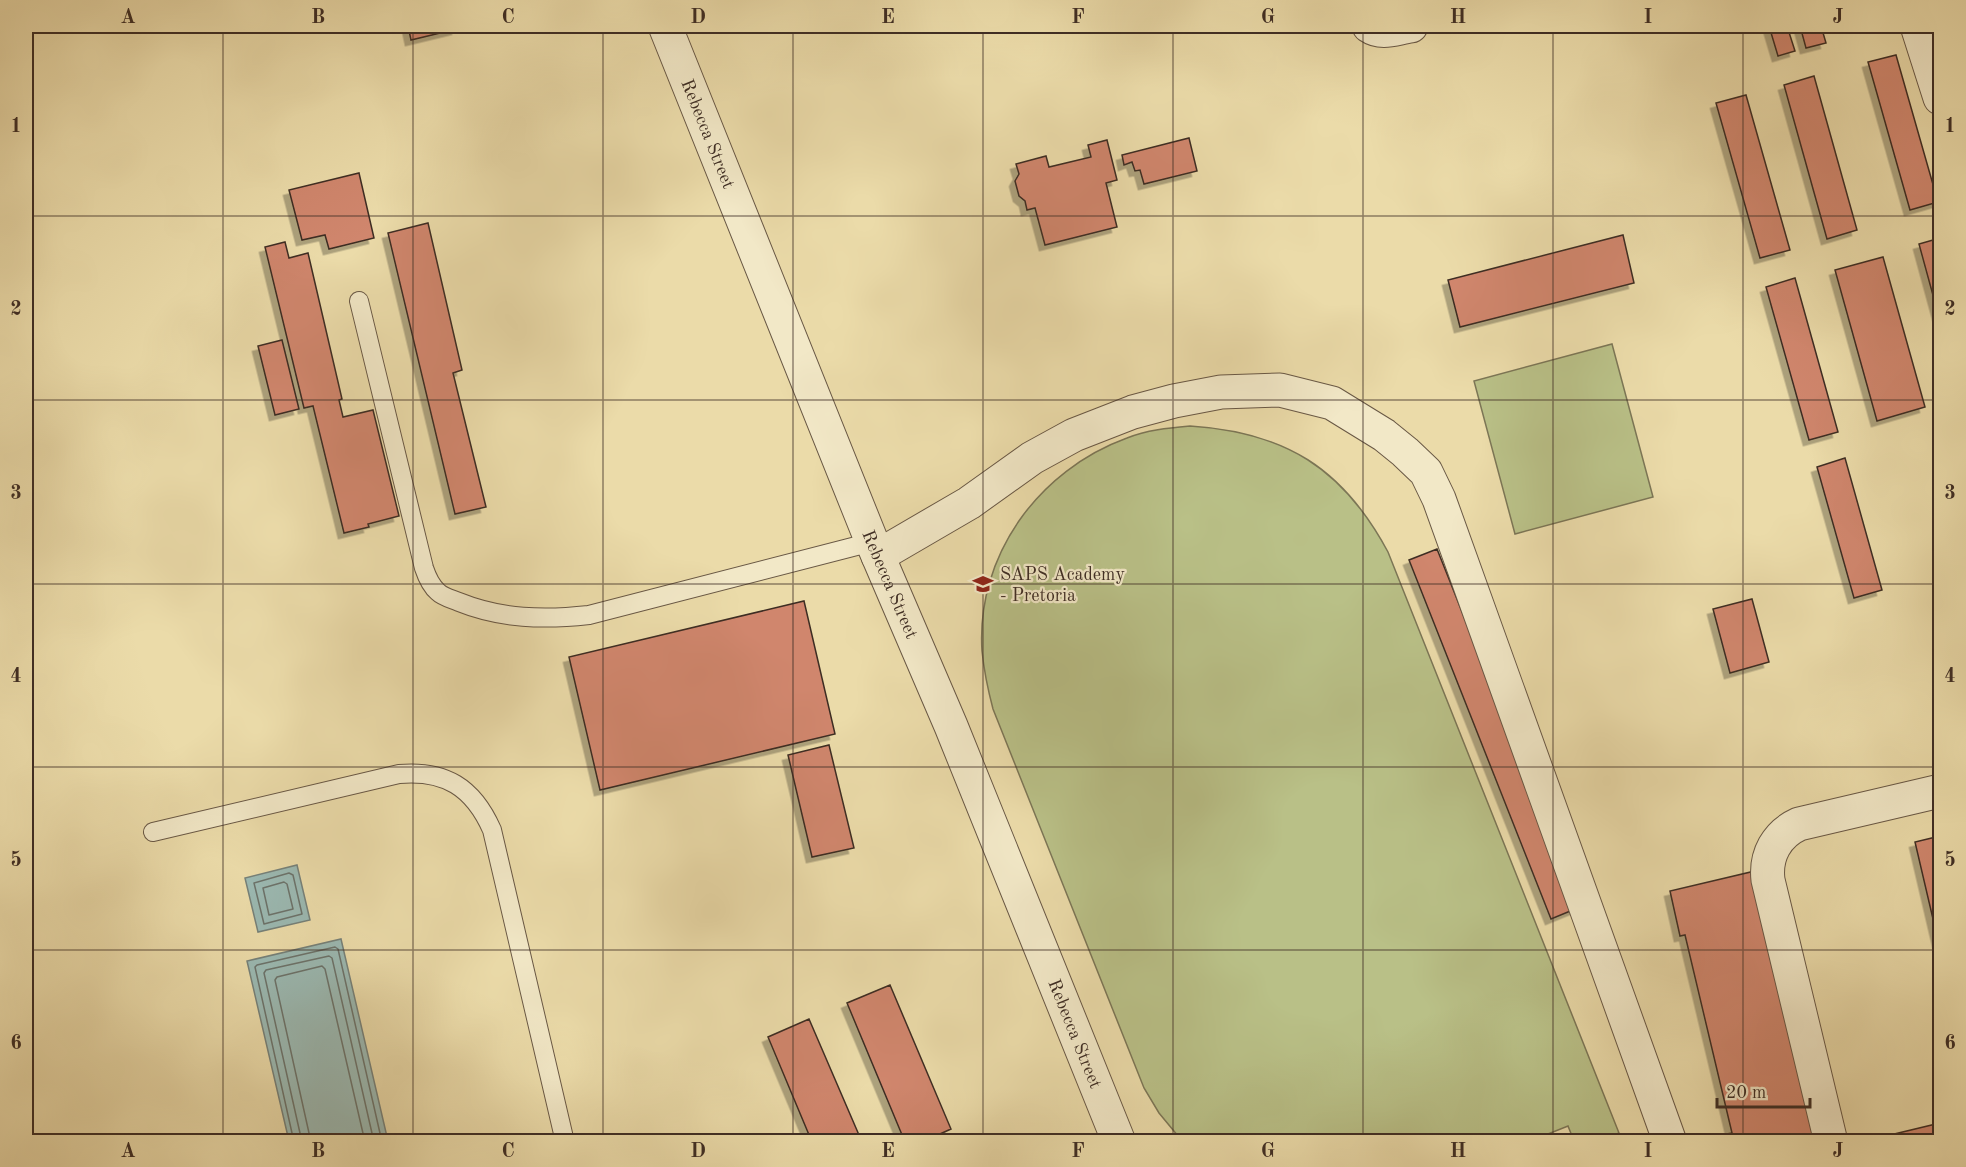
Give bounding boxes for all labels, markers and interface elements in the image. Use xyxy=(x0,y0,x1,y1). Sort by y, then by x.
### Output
text: A xyxy=(120,8,136,28)
text: B xyxy=(311,8,325,28)
text: C xyxy=(501,8,515,28)
text: D xyxy=(690,8,706,28)
text: E xyxy=(881,8,895,28)
text: F xyxy=(1071,8,1085,28)
text: G xyxy=(1261,8,1275,28)
text: H xyxy=(1450,8,1466,28)
text: I xyxy=(1644,8,1652,28)
text: J xyxy=(1833,8,1844,28)
street label: Rebecca Street xyxy=(677,77,737,191)
text: 1 xyxy=(10,117,22,137)
text: 1 xyxy=(1944,117,1956,137)
text: 2 xyxy=(10,300,22,320)
text: 2 xyxy=(1944,300,1956,320)
text: 3 xyxy=(10,484,22,504)
text: 3 xyxy=(1944,484,1956,504)
street label: Rebecca Street xyxy=(858,528,920,642)
place label: SAPS Academy - Pretoria xyxy=(1000,566,1125,605)
school or university icon: SAPS Academy - Pretoria xyxy=(971,572,995,596)
text: 4 xyxy=(10,667,22,687)
text: 4 xyxy=(1944,667,1956,687)
text: 5 xyxy=(10,850,22,871)
text: 5 xyxy=(1944,850,1956,871)
street label: Rebecca Street xyxy=(1044,977,1104,1091)
text: 6 xyxy=(10,1034,22,1054)
text: 6 xyxy=(1944,1034,1956,1054)
scale bar xyxy=(1717,1071,1810,1109)
text: 20 m xyxy=(1726,1084,1766,1102)
text: A xyxy=(120,1142,136,1162)
text: B xyxy=(311,1142,325,1162)
text: C xyxy=(501,1142,515,1162)
text: D xyxy=(690,1142,706,1162)
text: E xyxy=(881,1142,895,1162)
text: F xyxy=(1071,1142,1085,1162)
text: G xyxy=(1261,1142,1275,1162)
text: H xyxy=(1450,1142,1466,1162)
text: I xyxy=(1644,1142,1652,1162)
text: J xyxy=(1833,1142,1844,1162)

